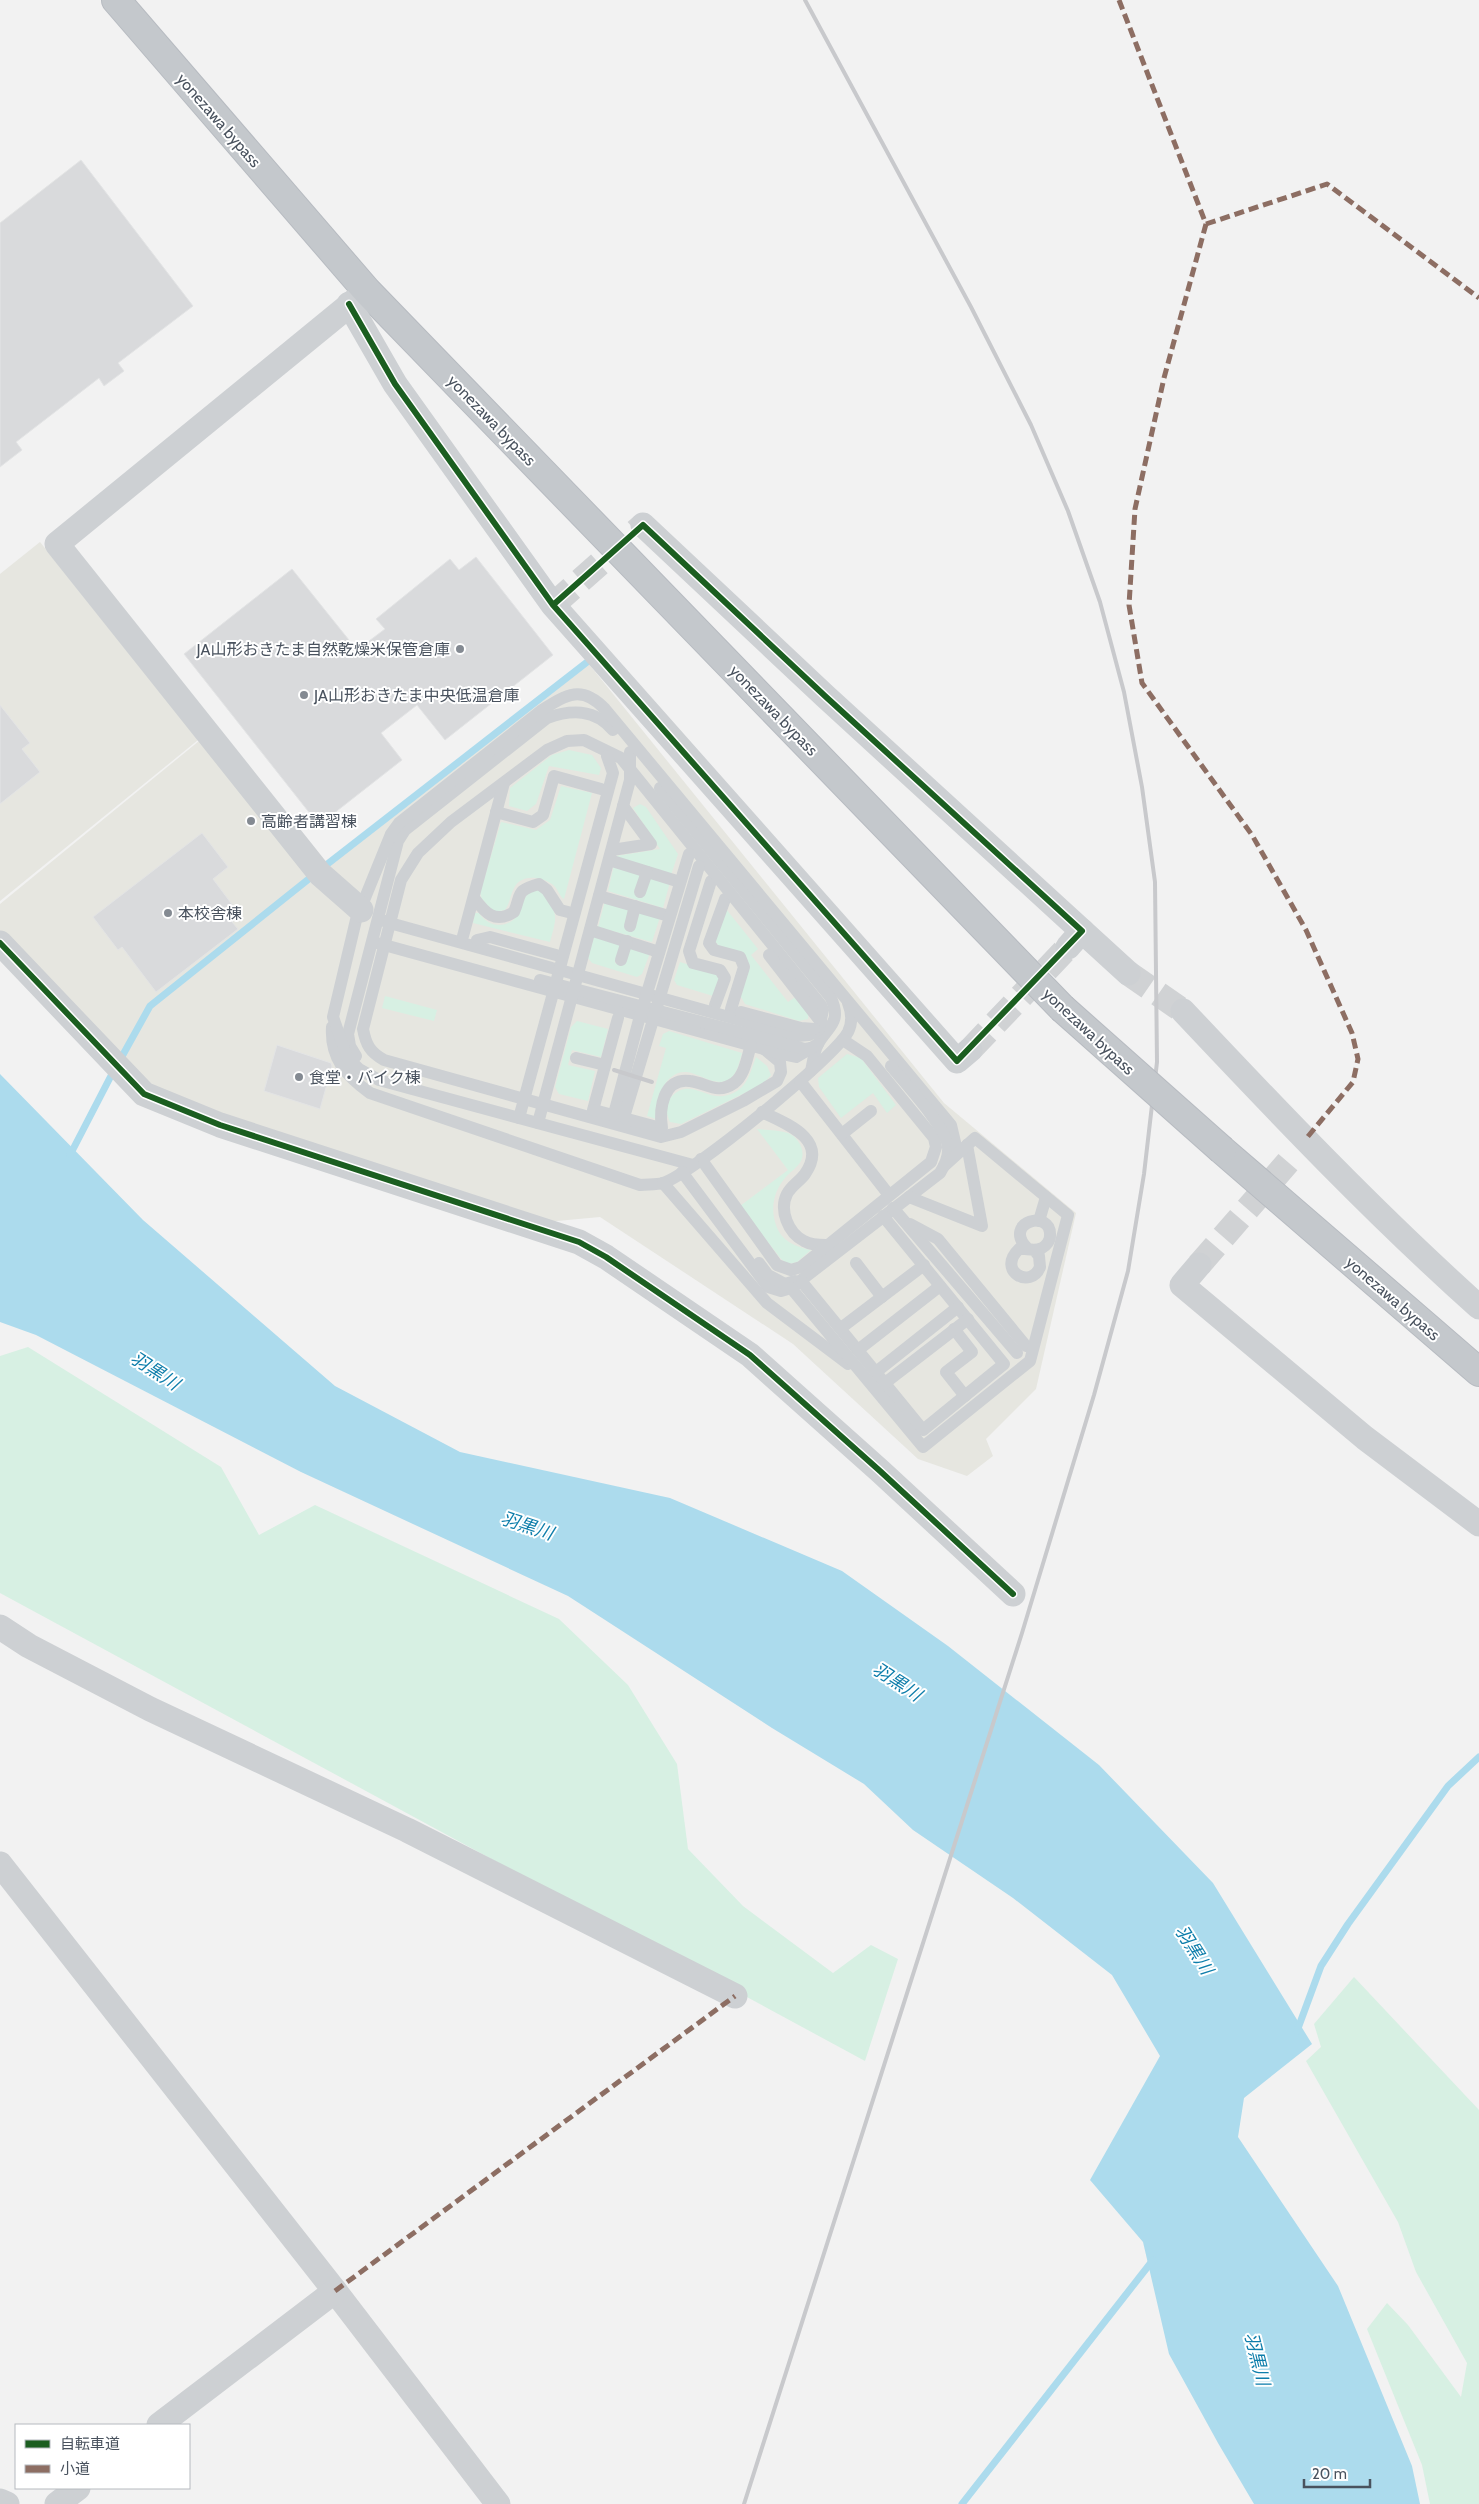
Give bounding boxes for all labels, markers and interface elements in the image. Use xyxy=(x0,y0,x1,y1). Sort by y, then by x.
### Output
street label: yonezawa bypass xyxy=(173,69,265,171)
street label: yonezawa bypass xyxy=(444,371,540,470)
place label: JA山形おきたま自然乾燥米保管倉庫 xyxy=(196,640,450,659)
marker: JA山形おきたま自然乾燥米保管倉庫 xyxy=(454,643,466,655)
street label: yonezawa bypass xyxy=(726,661,822,760)
place label: JA山形おきたま中央低温倉庫 xyxy=(313,686,519,705)
marker: JA山形おきたま中央低温倉庫 xyxy=(298,689,310,701)
place label: 高齢者講習棟 xyxy=(261,812,357,831)
marker: 高齢者講習棟 xyxy=(245,815,257,827)
place label: 本校舎棟 xyxy=(178,904,242,923)
marker: 本校舎棟 xyxy=(162,907,174,919)
street label: yonezawa bypass xyxy=(1039,984,1139,1079)
place label: 食堂・バイク棟 xyxy=(309,1068,421,1087)
marker: 食堂・バイク棟 xyxy=(293,1071,305,1083)
street label: yonezawa bypass xyxy=(1342,1252,1444,1345)
water label: 羽黒川 xyxy=(126,1347,185,1396)
water label: 羽黒川 xyxy=(498,1507,558,1545)
water label: 羽黒川 xyxy=(868,1658,927,1707)
water label: 羽黒川 xyxy=(1170,1921,1219,1980)
water label: 羽黒川 xyxy=(1240,2330,1275,2390)
legend xyxy=(15,2424,190,2489)
text: 自転車道 xyxy=(60,2435,120,2453)
scale bar xyxy=(1304,2456,1370,2488)
text: 小道 xyxy=(60,2460,90,2478)
text: 20 m xyxy=(1312,2465,1347,2483)

